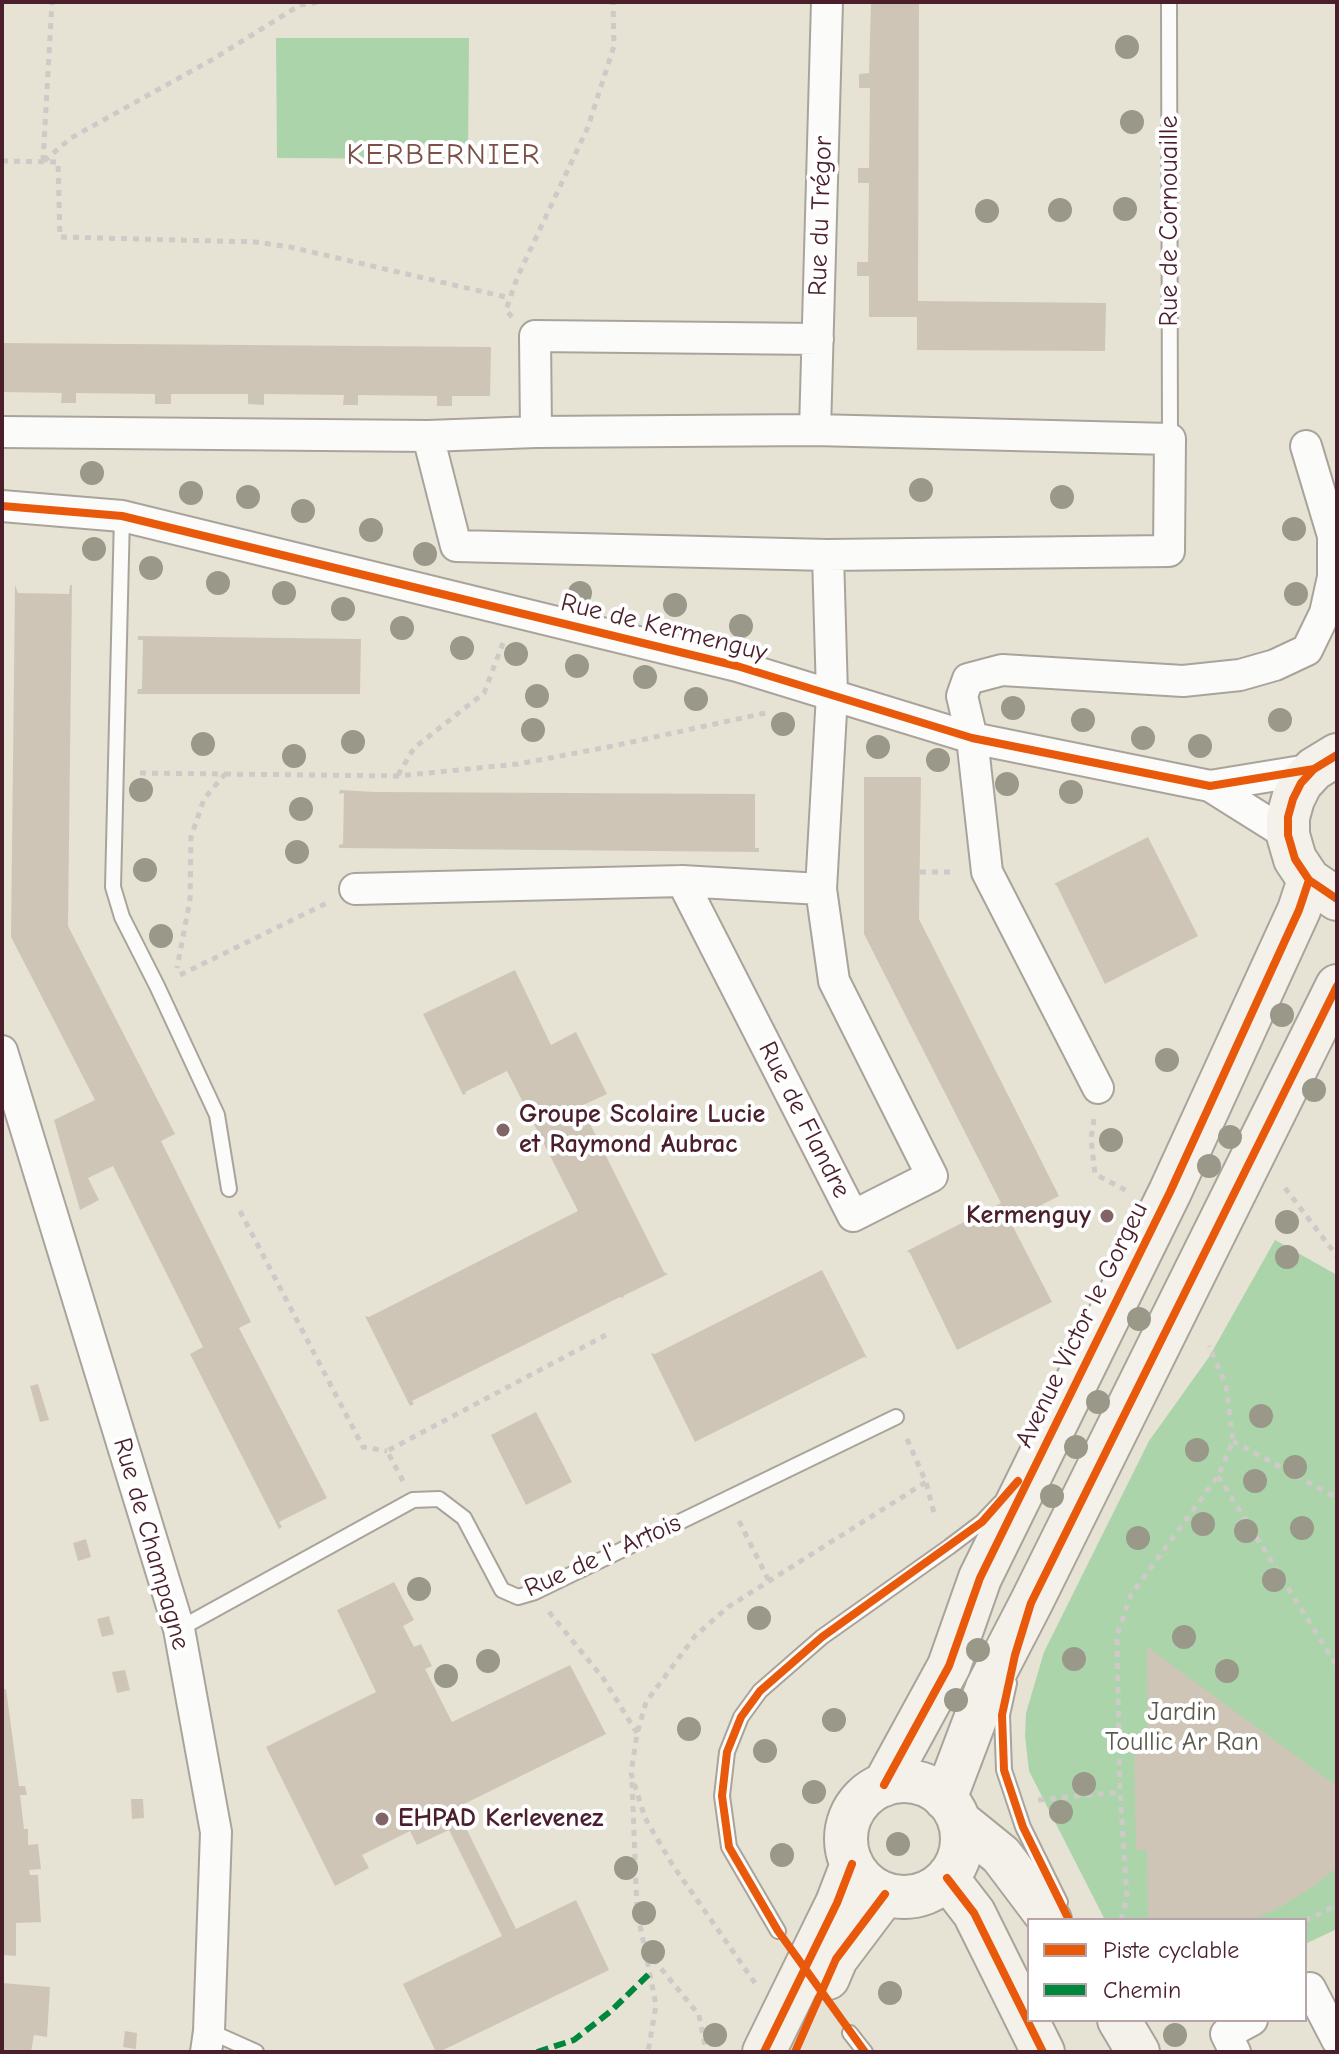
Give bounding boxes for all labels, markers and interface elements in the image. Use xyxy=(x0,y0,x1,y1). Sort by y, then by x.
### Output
street label: Rue de Cornouaille xyxy=(1154,115,1186,327)
street label: Rue du Trégor xyxy=(803,135,839,297)
district label: KERBERNIER xyxy=(347,138,541,174)
street label: Rue de Kermenguy xyxy=(558,587,770,669)
street label: Rue de Flandre xyxy=(751,1037,857,1203)
place label: Groupe Scolaire Lucie et Raymond Aubrac xyxy=(519,1099,765,1160)
marker: Groupe Scolaire Lucie et Raymond Aubrac xyxy=(494,1121,512,1139)
street label: Avenue Victor le Gorgeu xyxy=(1009,1197,1155,1453)
place label: Kermenguy xyxy=(966,1200,1091,1232)
marker: Kermenguy xyxy=(1098,1207,1116,1225)
street label: Rue de Champagne xyxy=(106,1434,196,1654)
street label: Rue de l' Artois xyxy=(520,1508,686,1604)
park label: Jardin Toullic Ar Ran xyxy=(1105,1697,1259,1758)
place label: EHPAD Kerlevenez xyxy=(398,1803,603,1835)
marker: EHPAD Kerlevenez xyxy=(373,1810,391,1828)
legend xyxy=(1027,1918,1307,2022)
text: Piste cyclable xyxy=(1103,1936,1239,1964)
text: Chemin xyxy=(1103,1976,1181,2004)

